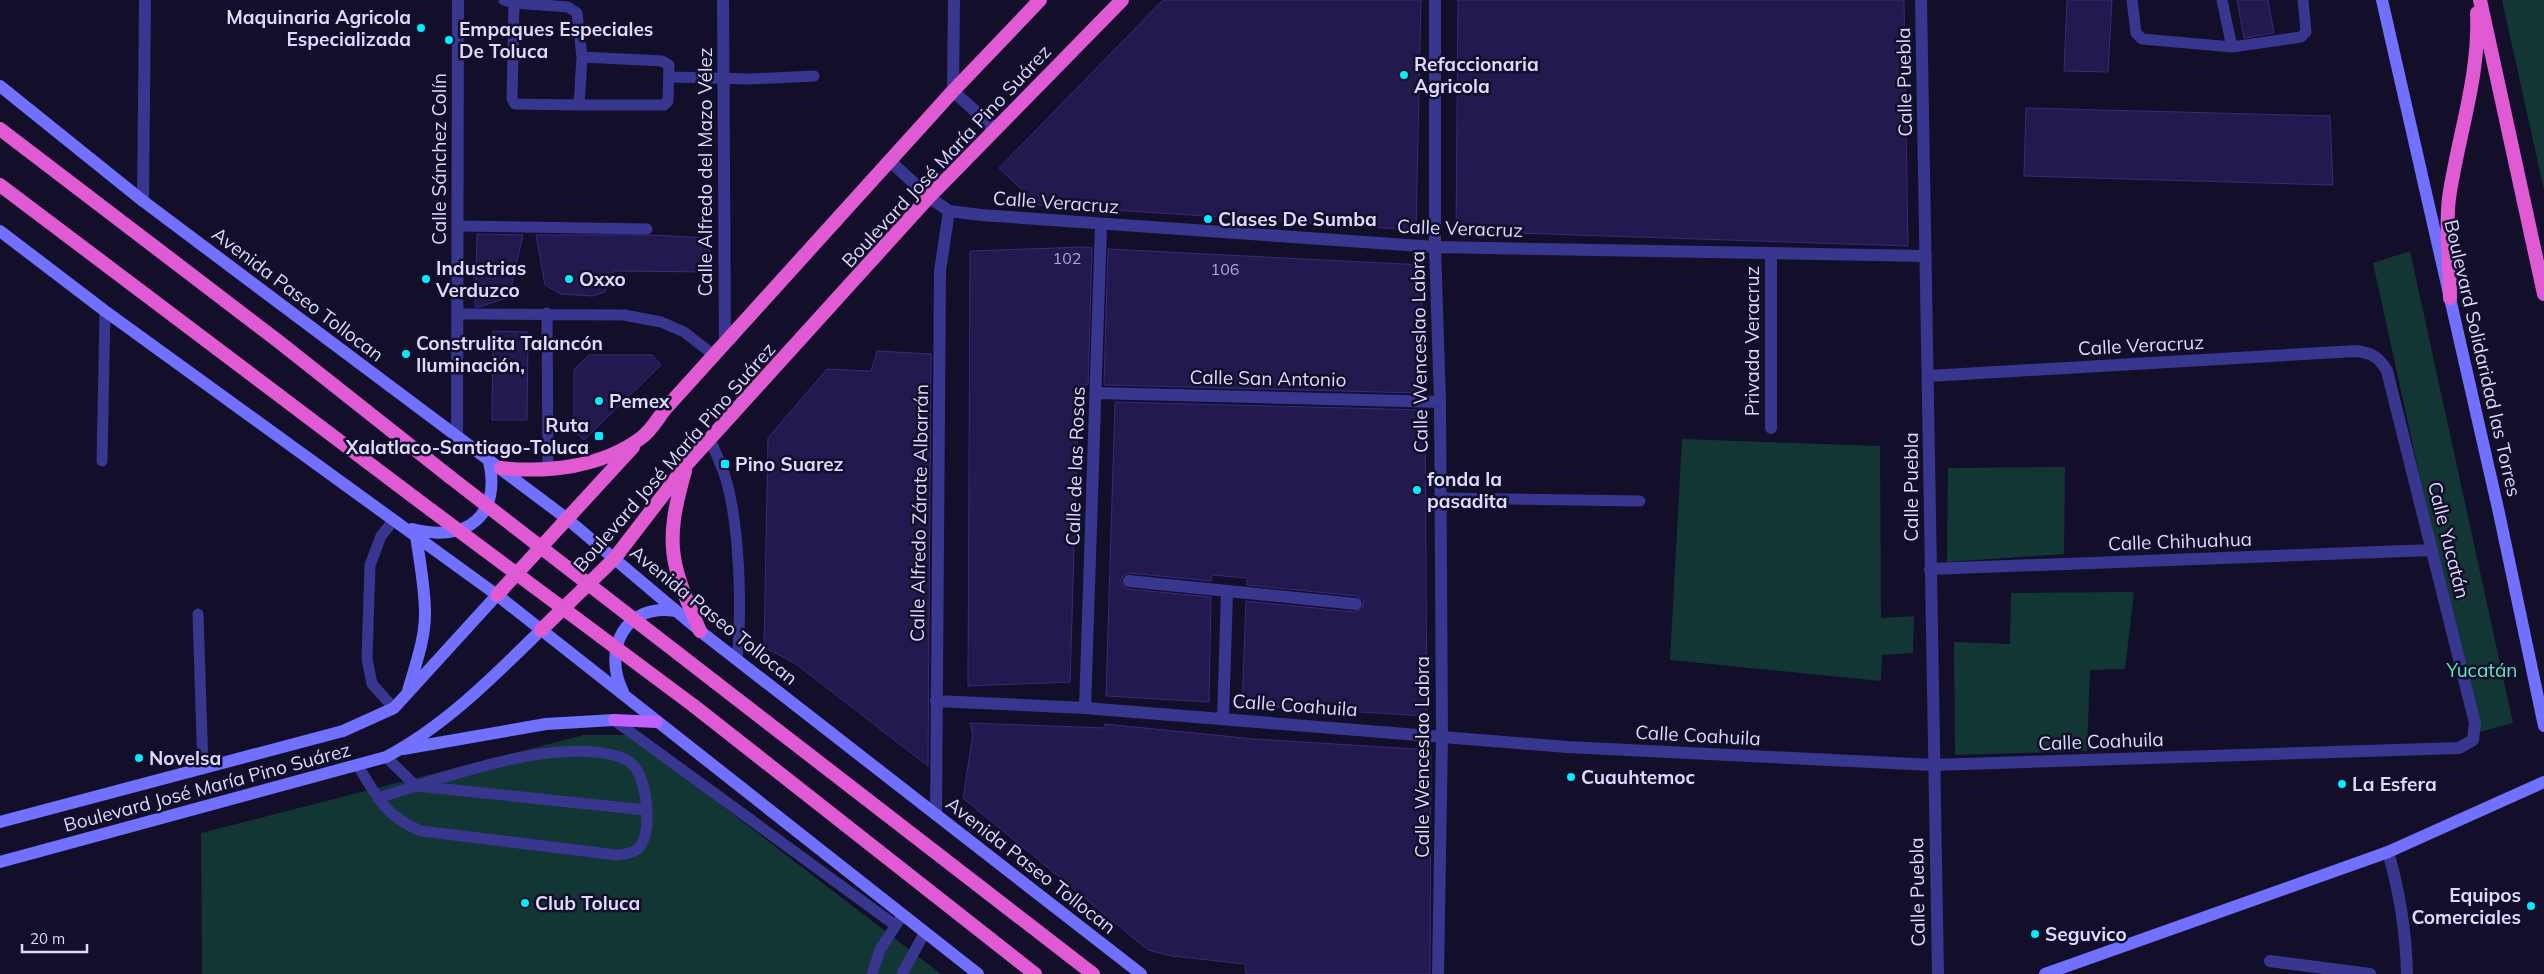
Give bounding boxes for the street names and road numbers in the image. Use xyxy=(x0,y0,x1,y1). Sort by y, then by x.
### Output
street label: Calle Puebla xyxy=(1891,27,1917,137)
street label: Boulevard José María Pino Suárez xyxy=(836,39,1056,272)
street label: Calle Alfredo del Mazo Vélez xyxy=(693,47,717,297)
street label: Calle Sánchez Colín xyxy=(427,73,451,245)
street label: Calle Veracruz xyxy=(992,186,1120,218)
street label: Calle Veracruz xyxy=(1397,214,1524,242)
street label: Boulevard Solidaridad las Torres xyxy=(2439,217,2527,499)
street label: Avenida Paseo Tollocan xyxy=(207,222,389,366)
street label: Calle Wenceslao Labra xyxy=(1405,251,1433,453)
street label: Privada Veracruz xyxy=(1740,266,1764,416)
street label: Calle Veracruz xyxy=(2077,330,2205,360)
street label: Boulevard José María Pino Suárez xyxy=(568,337,780,577)
street label: Calle San Antonio xyxy=(1189,365,1347,391)
street label: Calle Alfredo Zárate Albarrán xyxy=(905,384,933,642)
street label: Calle de las Rosas xyxy=(1060,386,1090,546)
street label: Calle Puebla xyxy=(1899,432,1923,542)
street label: Calle Yucatán xyxy=(2423,479,2475,601)
street label: Calle Chihuahua xyxy=(2108,526,2252,556)
street label: Avenida Paseo Tollocan xyxy=(625,540,803,690)
street label: Calle Wenceslao Labra xyxy=(1410,656,1434,858)
street label: Calle Coahuila xyxy=(1232,689,1358,721)
street label: Calle Coahuila xyxy=(1635,720,1761,750)
street label: Calle Coahuila xyxy=(2038,727,2164,755)
street label: Boulevard José María Pino Suárez xyxy=(61,737,353,837)
street label: Avenida Paseo Tollocan xyxy=(941,791,1121,939)
street label: Calle Puebla xyxy=(1904,837,1930,947)

